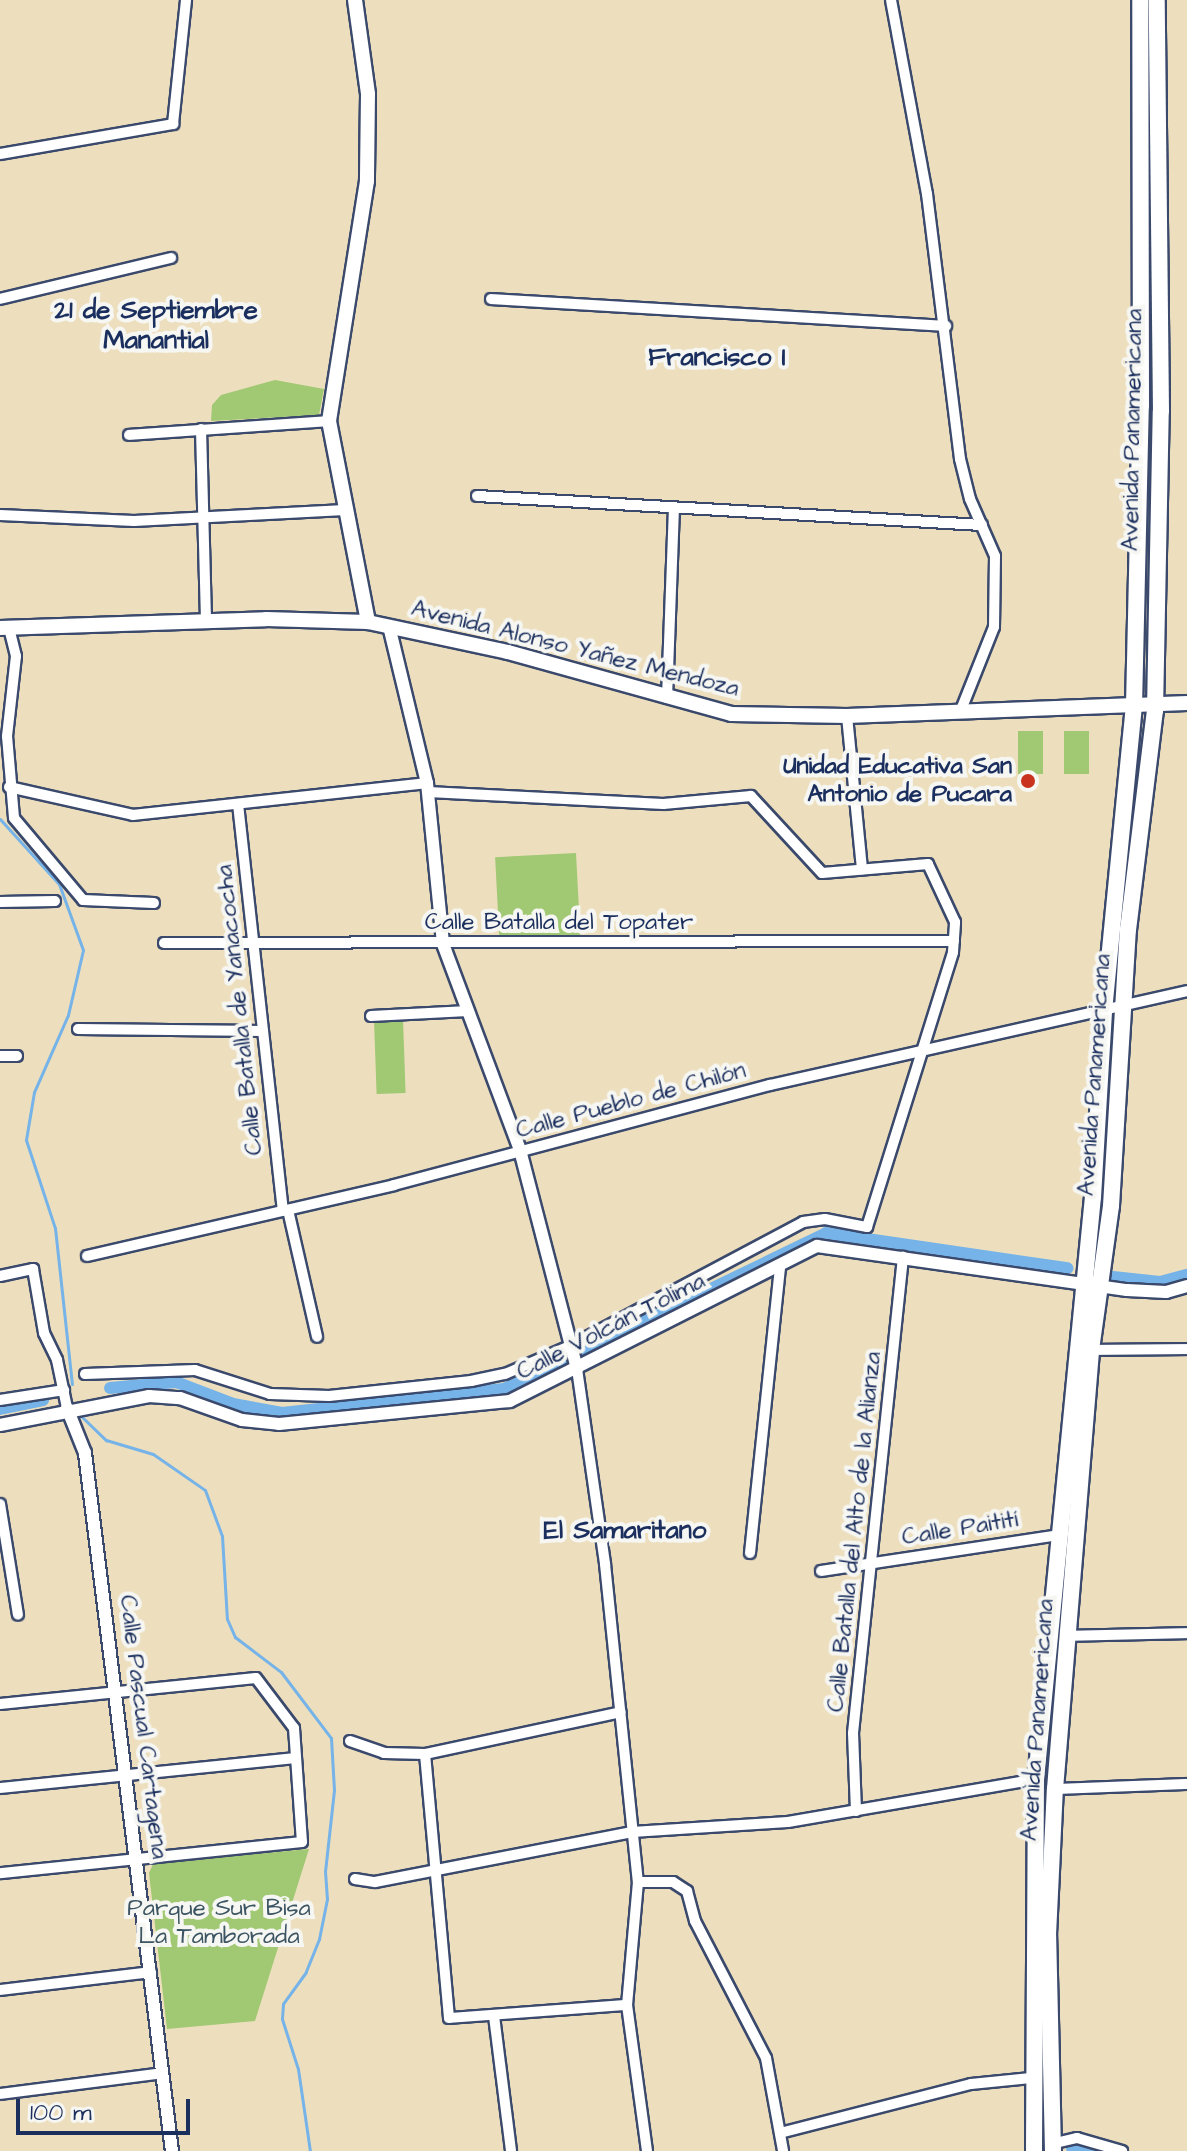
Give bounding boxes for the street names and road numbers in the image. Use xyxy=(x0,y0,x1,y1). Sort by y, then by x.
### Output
street label: Avenida Panamericana xyxy=(1116,309,1150,551)
street label: Avenida Alonso Yañez Mendoza xyxy=(408,594,742,704)
street label: Calle Batalla de Yanacocha xyxy=(210,863,270,1157)
street label: Calle Batalla del Topater xyxy=(425,909,693,937)
street label: Avenida Panamericana xyxy=(1072,953,1118,1197)
street label: Calle Pueblo de Chilón xyxy=(513,1056,749,1146)
street label: Calle Volcán Tolima xyxy=(512,1267,710,1387)
street label: Calle Batalla del Alto de la Alianza xyxy=(822,1350,888,1714)
street label: Calle Paitití xyxy=(900,1506,1020,1552)
street label: Calle Pascual Cartagena xyxy=(113,1593,173,1861)
street label: Avenida Panamericana xyxy=(1015,1598,1061,1842)

